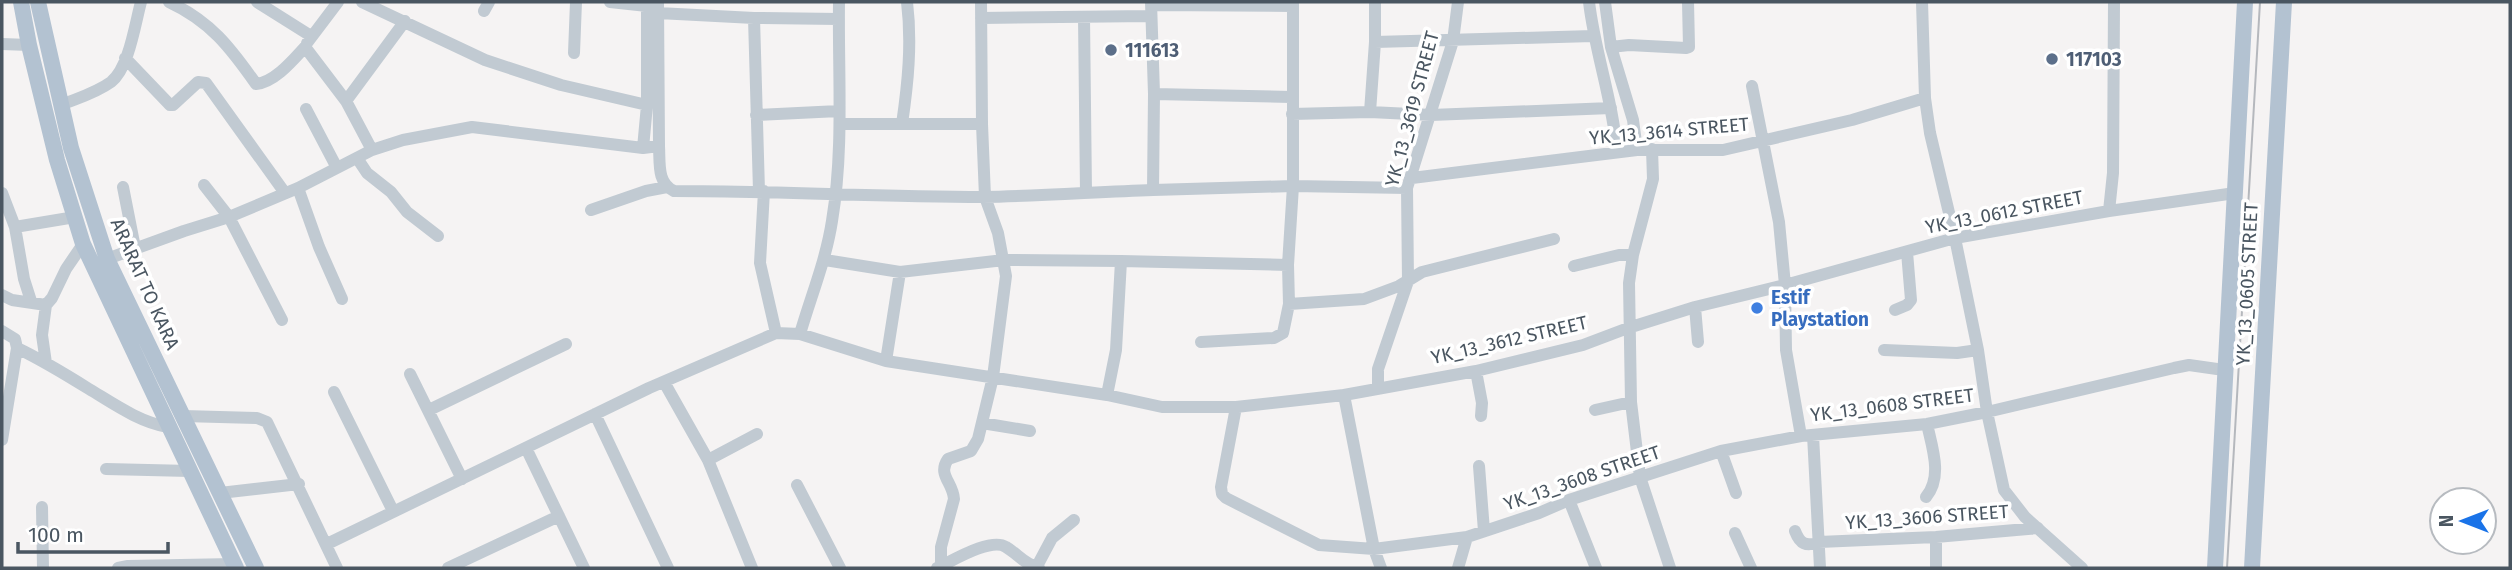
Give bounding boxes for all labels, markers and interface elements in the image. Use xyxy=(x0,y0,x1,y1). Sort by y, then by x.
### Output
street label: YK_13_3619 STREET xyxy=(1380,29,1444,189)
place label: 111613 xyxy=(1125,39,1179,62)
marker: 111613 xyxy=(1103,42,1119,58)
place label: 117103 xyxy=(2066,48,2122,71)
marker: 117103 xyxy=(2044,51,2060,67)
street label: YK_13_3614 STREET xyxy=(1588,113,1750,149)
street label: YK_13_0612 STREET xyxy=(1923,185,2085,239)
street label: YK_13_0605 STREET xyxy=(2231,202,2263,366)
street label: ARARAT TO KARA xyxy=(106,215,184,353)
place label: Estif Playstation xyxy=(1771,286,1869,331)
marker: Estif Playstation xyxy=(1749,300,1765,316)
street label: YK_13_3612 STREET xyxy=(1429,311,1589,369)
street label: YK_13_0608 STREET xyxy=(1809,384,1975,426)
street label: YK_13_3608 STREET xyxy=(1501,440,1663,516)
north arrow xyxy=(2428,486,2498,556)
street label: YK_13_3606 STREET xyxy=(1845,500,2010,534)
scale bar xyxy=(18,510,168,554)
text: N xyxy=(2435,515,2458,527)
text: 100 m xyxy=(28,522,84,548)

